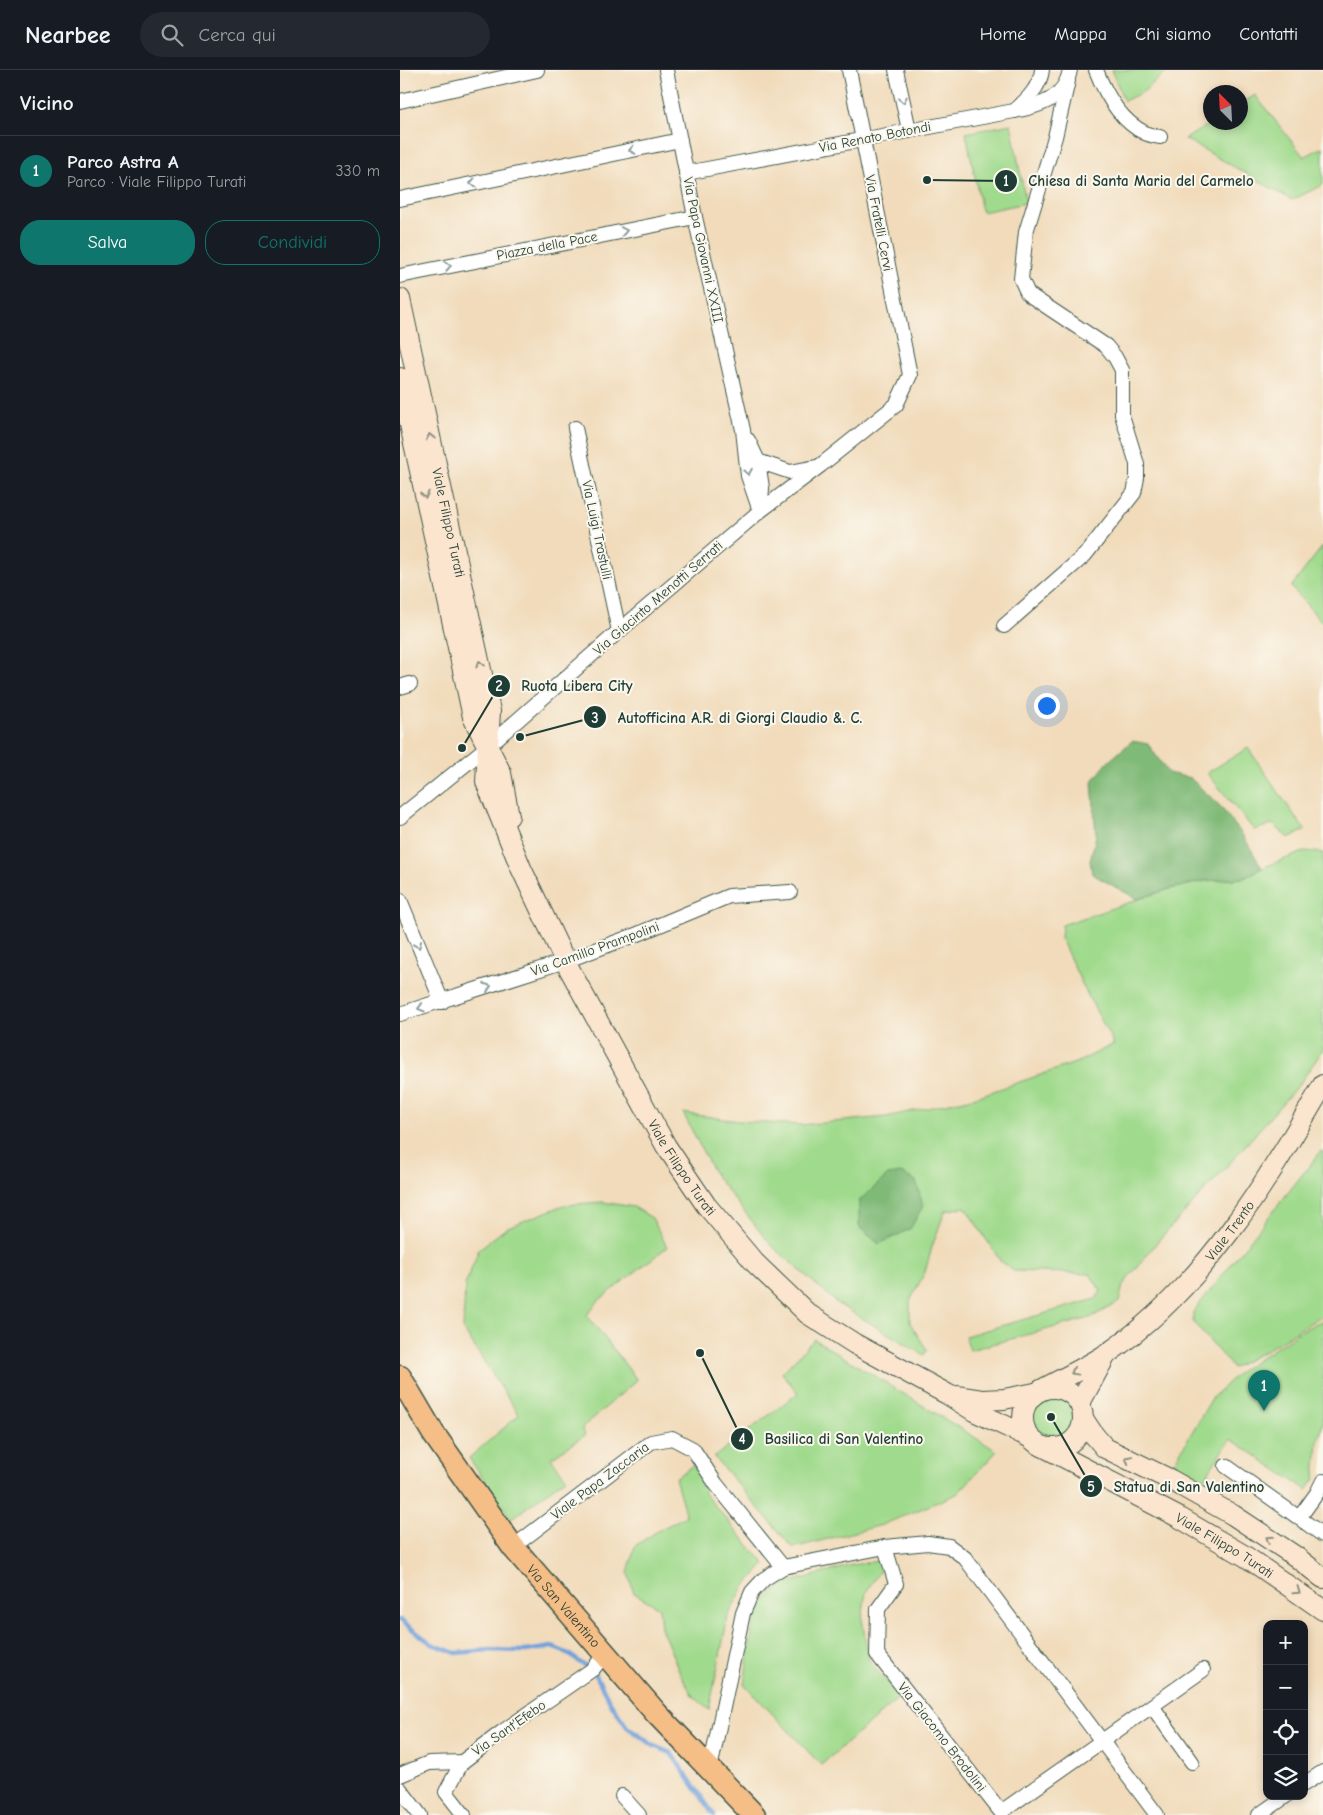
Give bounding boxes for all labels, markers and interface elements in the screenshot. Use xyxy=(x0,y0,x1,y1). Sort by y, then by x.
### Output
search box xyxy=(140,12,490,57)
text: Nearbee xyxy=(25,21,110,49)
icon: search xyxy=(158,21,186,49)
text: Cerca qui xyxy=(198,24,276,46)
text: Home xyxy=(980,24,1026,45)
text: Mappa xyxy=(1054,24,1107,45)
text: Chi siamo xyxy=(1135,24,1211,45)
text: Contatti xyxy=(1239,24,1298,45)
north arrow xyxy=(1203,85,1248,130)
text: Vicino xyxy=(20,91,74,115)
one-way arrow xyxy=(897,96,908,105)
street label: Via Renato Botondi xyxy=(818,118,932,156)
one-way arrow xyxy=(628,144,637,155)
text: Parco Astra A xyxy=(67,151,179,173)
text: 1 xyxy=(33,162,39,180)
text: 330 m xyxy=(335,162,380,180)
callout: Chiesa di Santa Maria del Carmelo xyxy=(993,166,1263,196)
text: 1 xyxy=(1003,172,1009,190)
text: Chiesa di Santa Maria del Carmelo xyxy=(1028,172,1254,190)
text: Parco · Viale Filippo Turati xyxy=(67,173,246,191)
street label: Via Fratelli Cervi xyxy=(861,173,897,273)
street label: Via Papa Giovanni XXIII xyxy=(679,176,727,324)
one-way arrow xyxy=(469,178,478,188)
button: Salva xyxy=(20,220,195,265)
button: Condividi xyxy=(205,220,380,265)
one-way arrow xyxy=(620,226,629,237)
street label: Piazza della Pace xyxy=(495,228,599,264)
one-way arrow xyxy=(443,261,452,272)
one-way arrow xyxy=(425,432,436,441)
street label: Viale Filippo Turati xyxy=(429,466,469,579)
one-way arrow xyxy=(742,468,753,476)
street label: Via Luigi Trastulli xyxy=(578,479,616,581)
one-way arrow xyxy=(419,490,430,499)
street label: Via Giacinto Menotti Serrati xyxy=(590,537,726,659)
one-way arrow xyxy=(475,660,486,668)
callout: Ruota Libera City xyxy=(487,671,643,701)
text: 2 xyxy=(495,677,503,695)
text: Ruota Libera City xyxy=(521,677,633,695)
your location xyxy=(1034,693,1060,719)
callout: Autofficina A.R. di Giorgi Claudio &. C. xyxy=(583,702,872,732)
text: 3 xyxy=(591,709,599,727)
text: Autofficina A.R. di Giorgi Claudio &. C. xyxy=(618,709,863,727)
street label: Via Camillo Prampolini xyxy=(529,918,661,980)
one-way arrow xyxy=(412,940,423,949)
one-way arrow xyxy=(483,982,491,992)
one-way arrow xyxy=(417,1003,425,1013)
street label: Viale Filippo Turati xyxy=(645,1116,720,1219)
street label: Viale Trento xyxy=(1202,1197,1258,1264)
one-way arrow xyxy=(1071,1365,1080,1375)
pin: 1 xyxy=(1248,1370,1280,1411)
callout: Basilica di San Valentino xyxy=(730,1424,933,1454)
text: 4 xyxy=(738,1430,746,1448)
text: Basilica di San Valentino xyxy=(765,1430,924,1448)
street label: Viale Papa Zaccaria xyxy=(548,1439,652,1523)
one-way arrow xyxy=(1124,1455,1133,1465)
callout: Statua di San Valentino xyxy=(1079,1471,1275,1501)
text: 5 xyxy=(1087,1478,1095,1496)
text: Statua di San Valentino xyxy=(1114,1478,1265,1496)
street label: Viale Filippo Turati xyxy=(1173,1509,1277,1582)
one-way arrow xyxy=(1266,1536,1275,1545)
street label: Via San Valentino xyxy=(523,1561,604,1651)
one-way arrow xyxy=(1291,1585,1301,1594)
map controls xyxy=(1263,1620,1308,1800)
button: + xyxy=(1263,1620,1308,1665)
button: − xyxy=(1263,1665,1308,1710)
street label: Via Giacomo Brodolini xyxy=(894,1679,990,1795)
street label: Via Sant'Efebo xyxy=(469,1696,549,1760)
button: locate xyxy=(1263,1710,1308,1755)
button: layers xyxy=(1263,1755,1308,1800)

